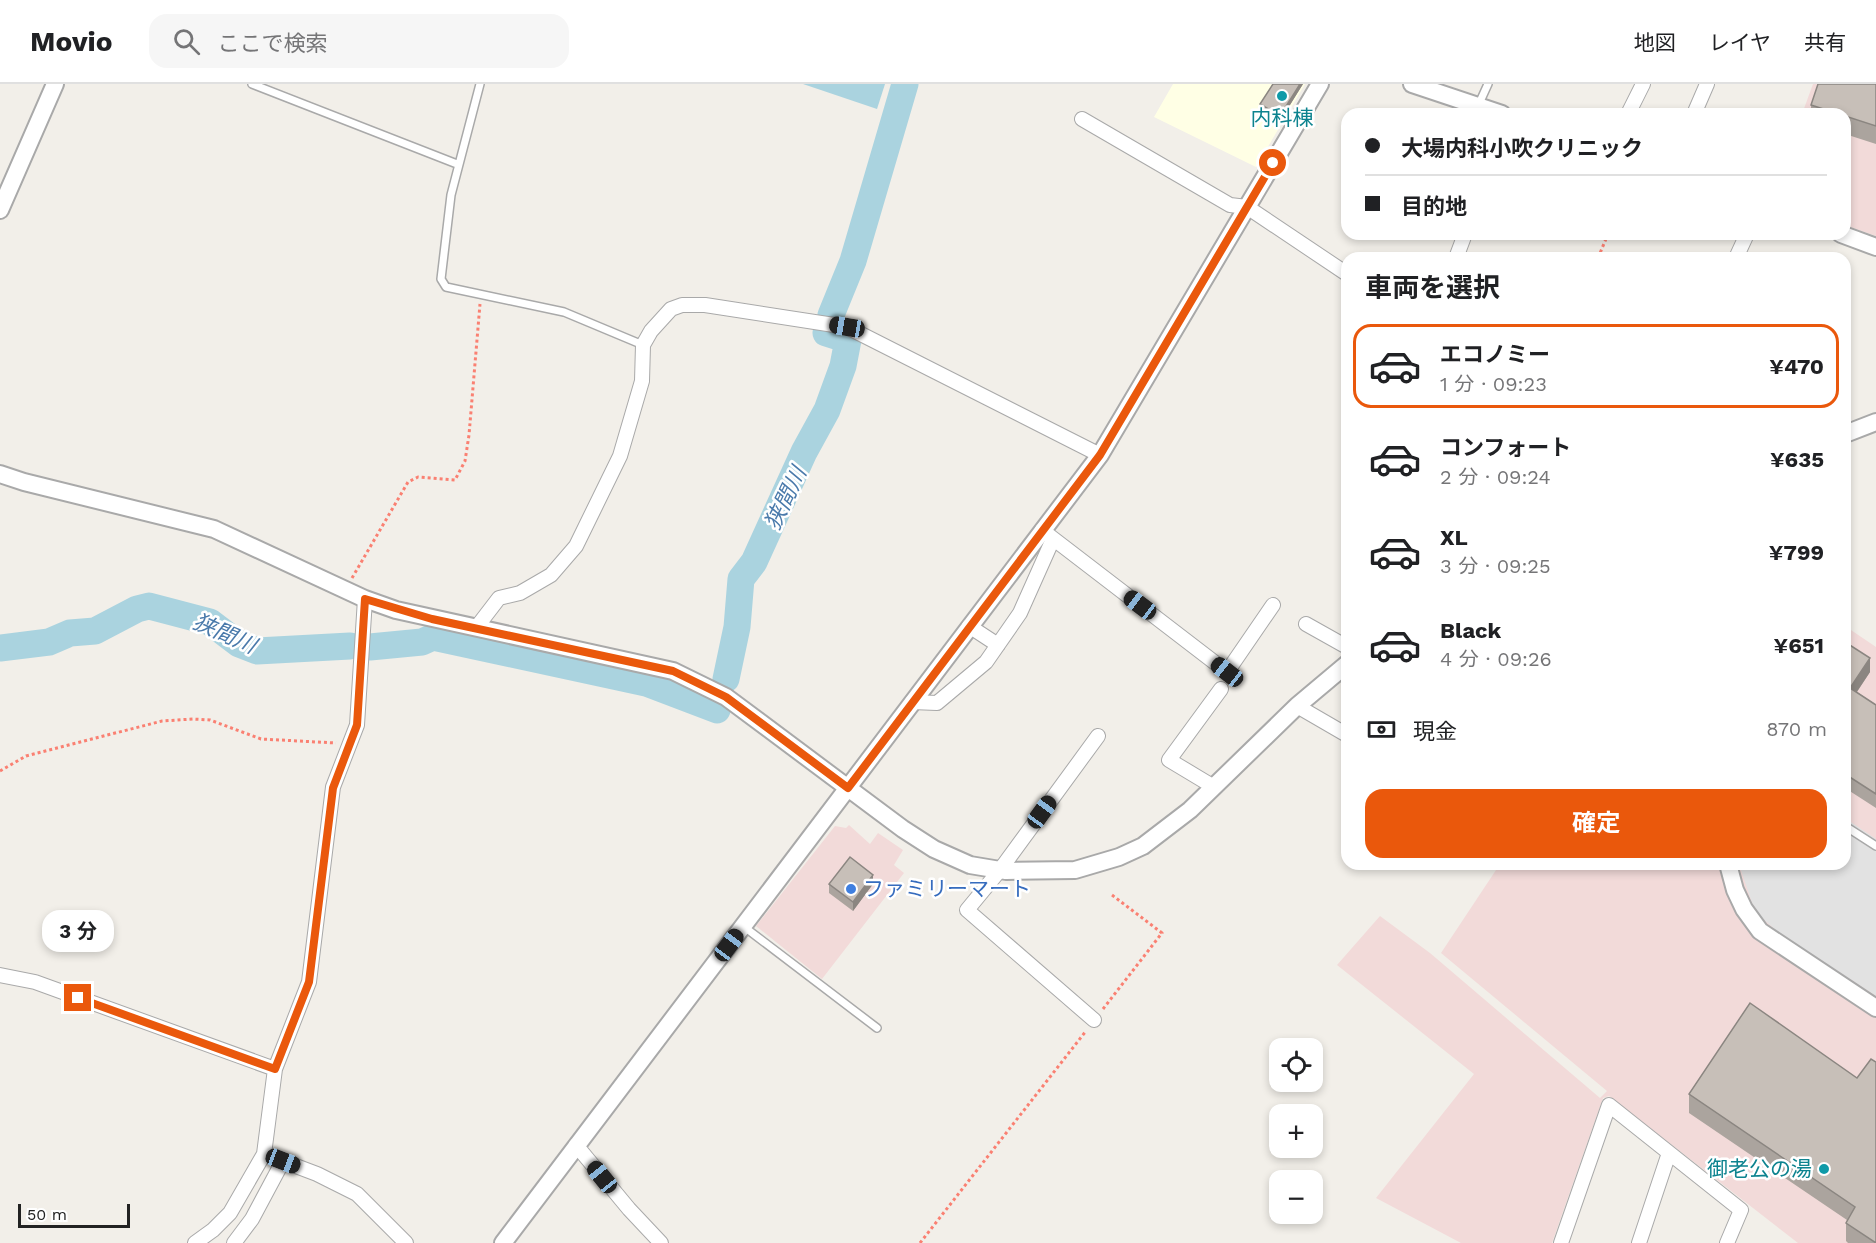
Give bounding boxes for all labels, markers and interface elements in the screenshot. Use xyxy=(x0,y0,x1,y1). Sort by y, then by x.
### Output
search box xyxy=(149,14,569,68)
text: Movio xyxy=(30,25,113,58)
icon: search xyxy=(170,25,203,58)
text: 地図 xyxy=(1634,30,1676,55)
text: レイヤ xyxy=(1709,30,1771,55)
text: 共有 xyxy=(1804,30,1846,55)
text: ここで検索 xyxy=(218,31,328,56)
marker: 内科棟 xyxy=(1275,89,1289,103)
place label: 内科棟 xyxy=(1251,105,1314,130)
text: 大場内科小吹クリニック xyxy=(1401,136,1643,161)
route start xyxy=(1259,149,1286,176)
text: 目的地 xyxy=(1401,194,1467,219)
text: 車両を選択 xyxy=(1365,272,1500,304)
car xyxy=(828,315,866,339)
icon: car xyxy=(1368,339,1422,393)
text: エコノミー xyxy=(1440,342,1550,367)
text: ¥470 xyxy=(1769,354,1824,379)
text: 1 分 · 09:23 xyxy=(1440,372,1547,396)
icon: car xyxy=(1368,432,1422,486)
text: コンフォート xyxy=(1440,435,1571,460)
text: ¥635 xyxy=(1770,447,1824,472)
water label: 狭間川 xyxy=(760,461,812,533)
text: 2 分 · 09:24 xyxy=(1440,465,1551,489)
icon: car xyxy=(1368,525,1422,579)
text: XL xyxy=(1440,525,1468,550)
text: ¥799 xyxy=(1769,540,1824,565)
text: 3 分 · 09:25 xyxy=(1440,554,1551,578)
car xyxy=(1120,587,1160,623)
water label: 狭間川 xyxy=(190,609,262,659)
icon: car xyxy=(1368,618,1422,672)
text: Black xyxy=(1440,618,1501,643)
text: ¥651 xyxy=(1773,633,1824,658)
text: 4 分 · 09:26 xyxy=(1440,647,1552,671)
car xyxy=(1207,654,1247,690)
icon: cash xyxy=(1365,713,1398,746)
text: 870 m xyxy=(1766,717,1827,741)
text: 現金 xyxy=(1413,719,1457,744)
button: 確定 xyxy=(1365,789,1827,858)
car xyxy=(1024,792,1060,832)
place label: ファミリーマート xyxy=(863,876,1031,901)
marker: ファミリーマート xyxy=(844,882,858,896)
callout: 3 分 xyxy=(42,911,114,953)
text: 3 分 xyxy=(59,919,97,943)
car xyxy=(711,925,747,965)
route end xyxy=(64,984,91,1011)
map controls xyxy=(1269,1038,1323,1224)
button: locate xyxy=(1269,1038,1323,1092)
button: + xyxy=(1269,1104,1323,1158)
car xyxy=(263,1146,303,1176)
place label: 御老公の湯 xyxy=(1707,1156,1812,1181)
car xyxy=(584,1157,620,1197)
marker: 御老公の湯 xyxy=(1817,1162,1831,1176)
button: − xyxy=(1269,1170,1323,1224)
scale bar xyxy=(18,1201,130,1228)
text: 50 m xyxy=(27,1205,67,1224)

